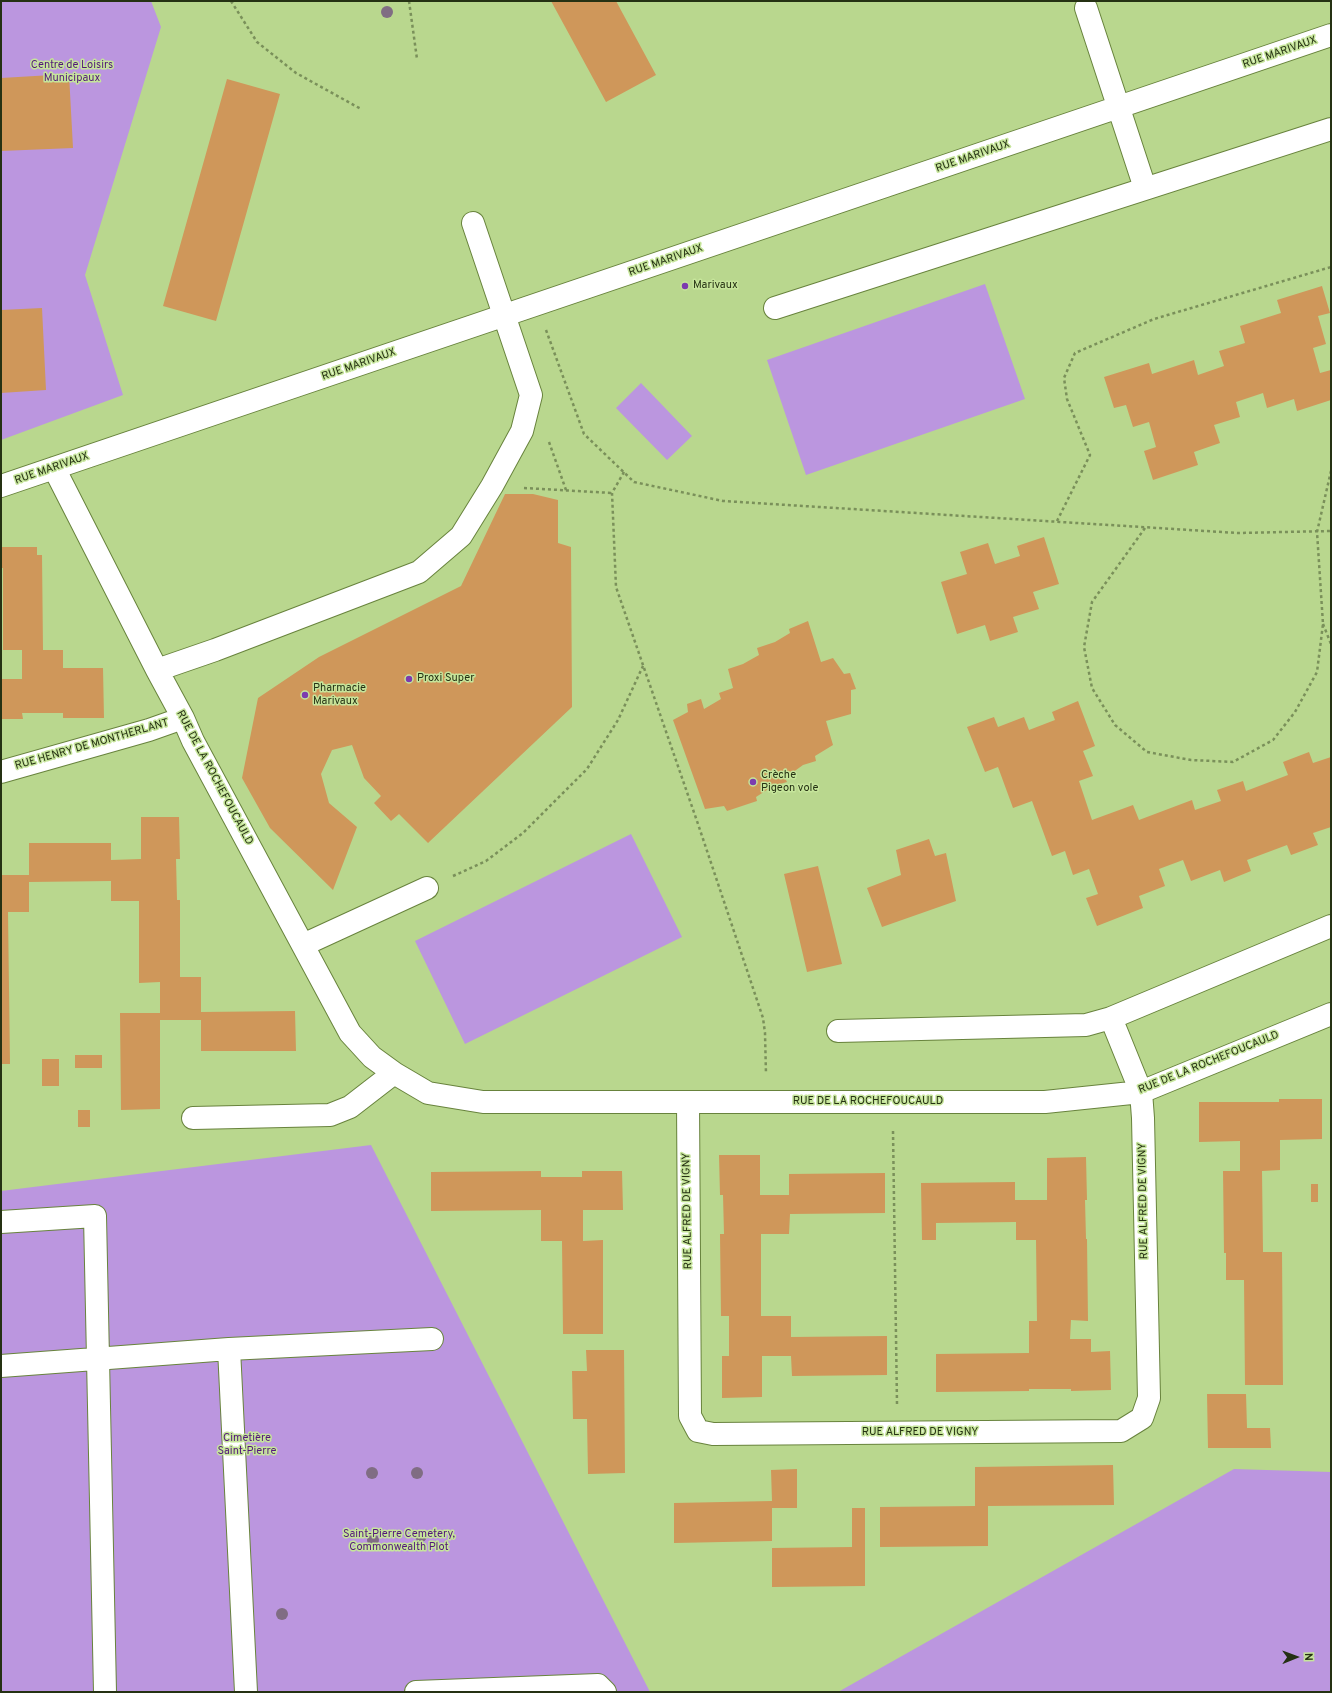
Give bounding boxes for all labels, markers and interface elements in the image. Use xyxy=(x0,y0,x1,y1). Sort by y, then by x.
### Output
street label: RUE MARIVAUX xyxy=(1241,34,1319,72)
park label: Centre de Loisirs Municipaux xyxy=(31,59,113,85)
street label: RUE MARIVAUX xyxy=(934,138,1012,176)
street label: RUE MARIVAUX xyxy=(627,242,705,280)
place label: Marivaux xyxy=(693,279,738,293)
marker: Marivaux xyxy=(680,281,690,291)
street label: RUE MARIVAUX xyxy=(320,346,398,384)
street label: RUE MARIVAUX xyxy=(13,450,91,488)
place label: Proxi Super xyxy=(417,672,474,686)
marker: Proxi Super xyxy=(404,674,414,684)
place label: Pharmacie Marivaux xyxy=(313,682,366,708)
marker: Pharmacie Marivaux xyxy=(300,690,310,700)
street label: RUE DE LA ROCHEFOUCAULD xyxy=(173,708,255,848)
street label: RUE HENRY DE MONTHERLANT xyxy=(14,717,170,773)
place label: Crèche Pigeon vole xyxy=(761,769,818,795)
marker: Crèche Pigeon vole xyxy=(748,777,758,787)
street label: RUE DE LA ROCHEFOUCAULD xyxy=(1137,1029,1281,1097)
street label: RUE DE LA ROCHEFOUCAULD xyxy=(793,1095,943,1109)
street label: RUE ALFRED DE VIGNY xyxy=(1136,1143,1152,1259)
street label: RUE ALFRED DE VIGNY xyxy=(680,1153,696,1269)
street label: RUE ALFRED DE VIGNY xyxy=(862,1426,978,1440)
park label: Cimetière Saint-Pierre xyxy=(217,1432,277,1458)
park label: Saint-Pierre Cemetery, Commonwealth Plot xyxy=(343,1528,455,1554)
north arrow xyxy=(1276,1637,1316,1677)
text: N xyxy=(1301,1653,1315,1661)

